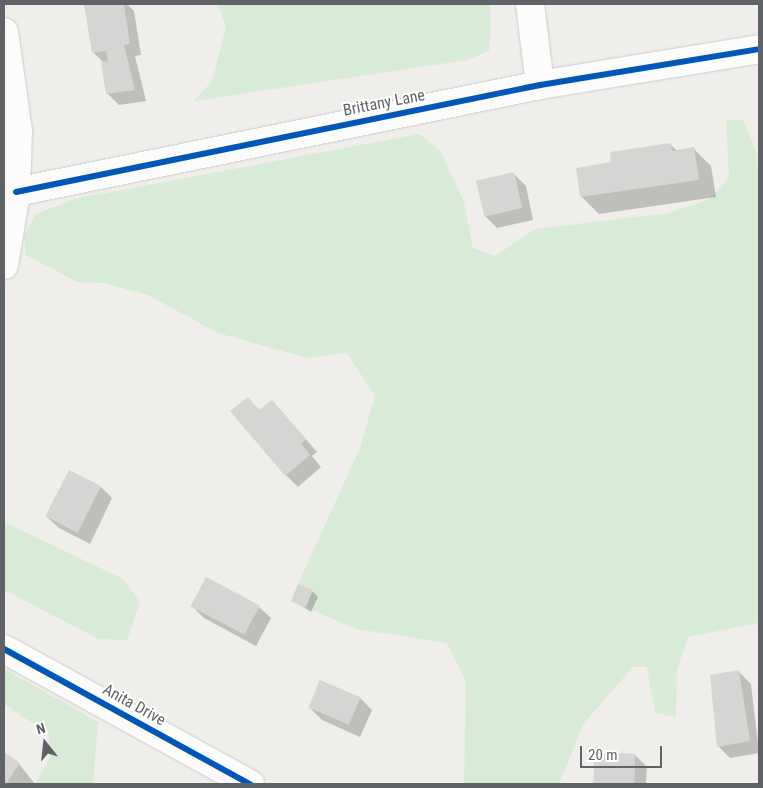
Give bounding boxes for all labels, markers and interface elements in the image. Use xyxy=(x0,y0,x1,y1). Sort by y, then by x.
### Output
street label: Brittany Lane xyxy=(341,86,427,120)
street label: Anita Drive xyxy=(99,680,169,730)
north arrow xyxy=(20,718,70,768)
text: N xyxy=(35,720,47,737)
scale bar xyxy=(583,736,666,768)
text: 20 m xyxy=(588,746,618,764)

